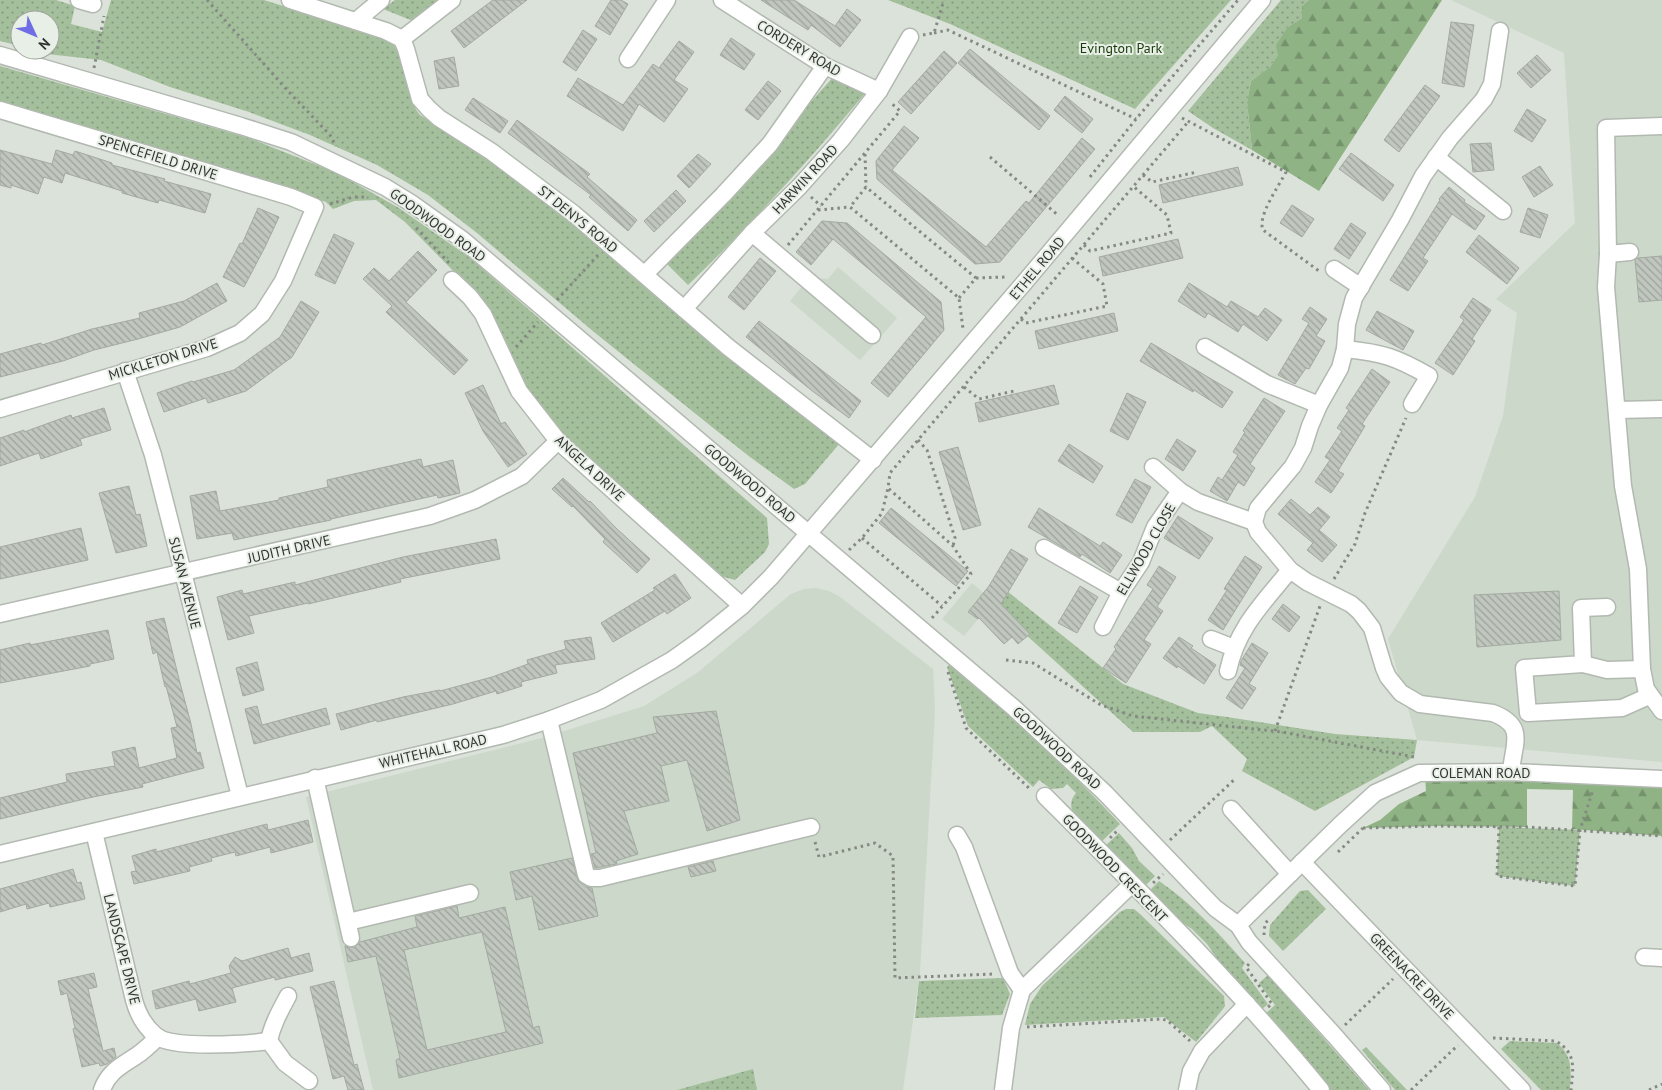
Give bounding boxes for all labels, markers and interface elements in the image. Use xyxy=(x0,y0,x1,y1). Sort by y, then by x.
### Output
north arrow xyxy=(10,10,60,60)
street label: CORDERY ROAD xyxy=(754,16,844,80)
text: N xyxy=(35,34,54,54)
park label: Evington Park xyxy=(1080,39,1163,57)
street label: SPENCEFIELD DRIVE xyxy=(96,130,220,184)
street label: HARWIN ROAD xyxy=(768,141,842,217)
street label: ST DENYS ROAD xyxy=(534,181,622,257)
street label: GOODWOOD ROAD xyxy=(386,184,490,266)
street label: ETHEL ROAD xyxy=(1005,233,1069,303)
street label: MICKLETON DRIVE xyxy=(106,334,220,384)
street label: ANGELA DRIVE xyxy=(551,431,629,505)
street label: GOODWOOD ROAD xyxy=(700,439,800,527)
street label: ELLWOOD CLOSE xyxy=(1112,500,1180,598)
street label: JUDITH DRIVE xyxy=(245,531,332,567)
street label: SUSAN AVENUE xyxy=(165,535,205,631)
street label: GOODWOOD ROAD xyxy=(1009,702,1105,794)
street label: WHITEHALL ROAD xyxy=(377,730,489,772)
street label: COLEMAN ROAD xyxy=(1432,764,1530,782)
street label: GOODWOOD CRESCENT xyxy=(1059,810,1172,926)
street label: LANDSCAPE DRIVE xyxy=(100,892,144,1006)
street label: GREENACRE DRIVE xyxy=(1366,929,1458,1023)

